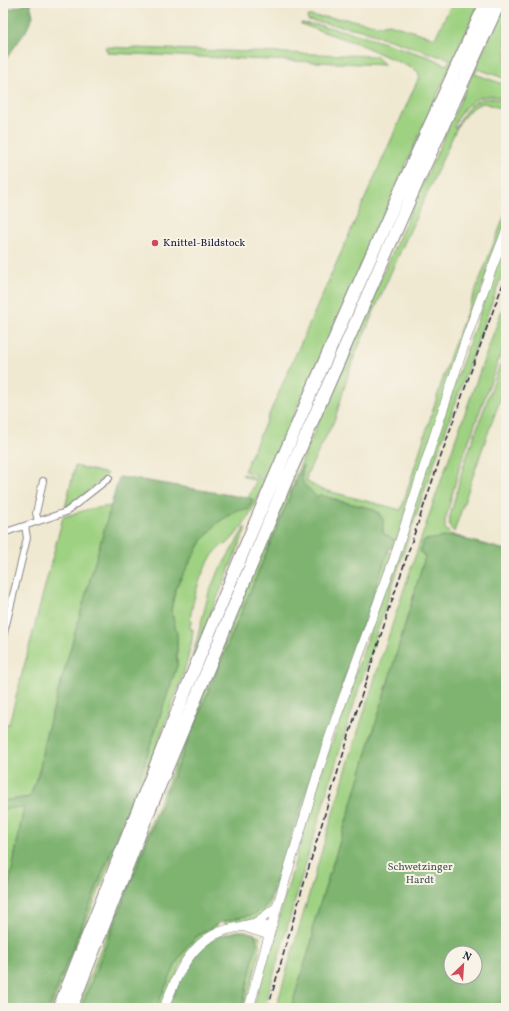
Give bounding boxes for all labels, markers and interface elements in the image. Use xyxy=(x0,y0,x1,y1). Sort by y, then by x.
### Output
place label: Knittel-Bildstock xyxy=(163,236,245,251)
marker: Knittel-Bildstock xyxy=(150,238,160,248)
park label: Schwetzinger Hardt xyxy=(387,860,453,888)
north arrow xyxy=(443,945,483,985)
text: N xyxy=(460,949,473,966)

